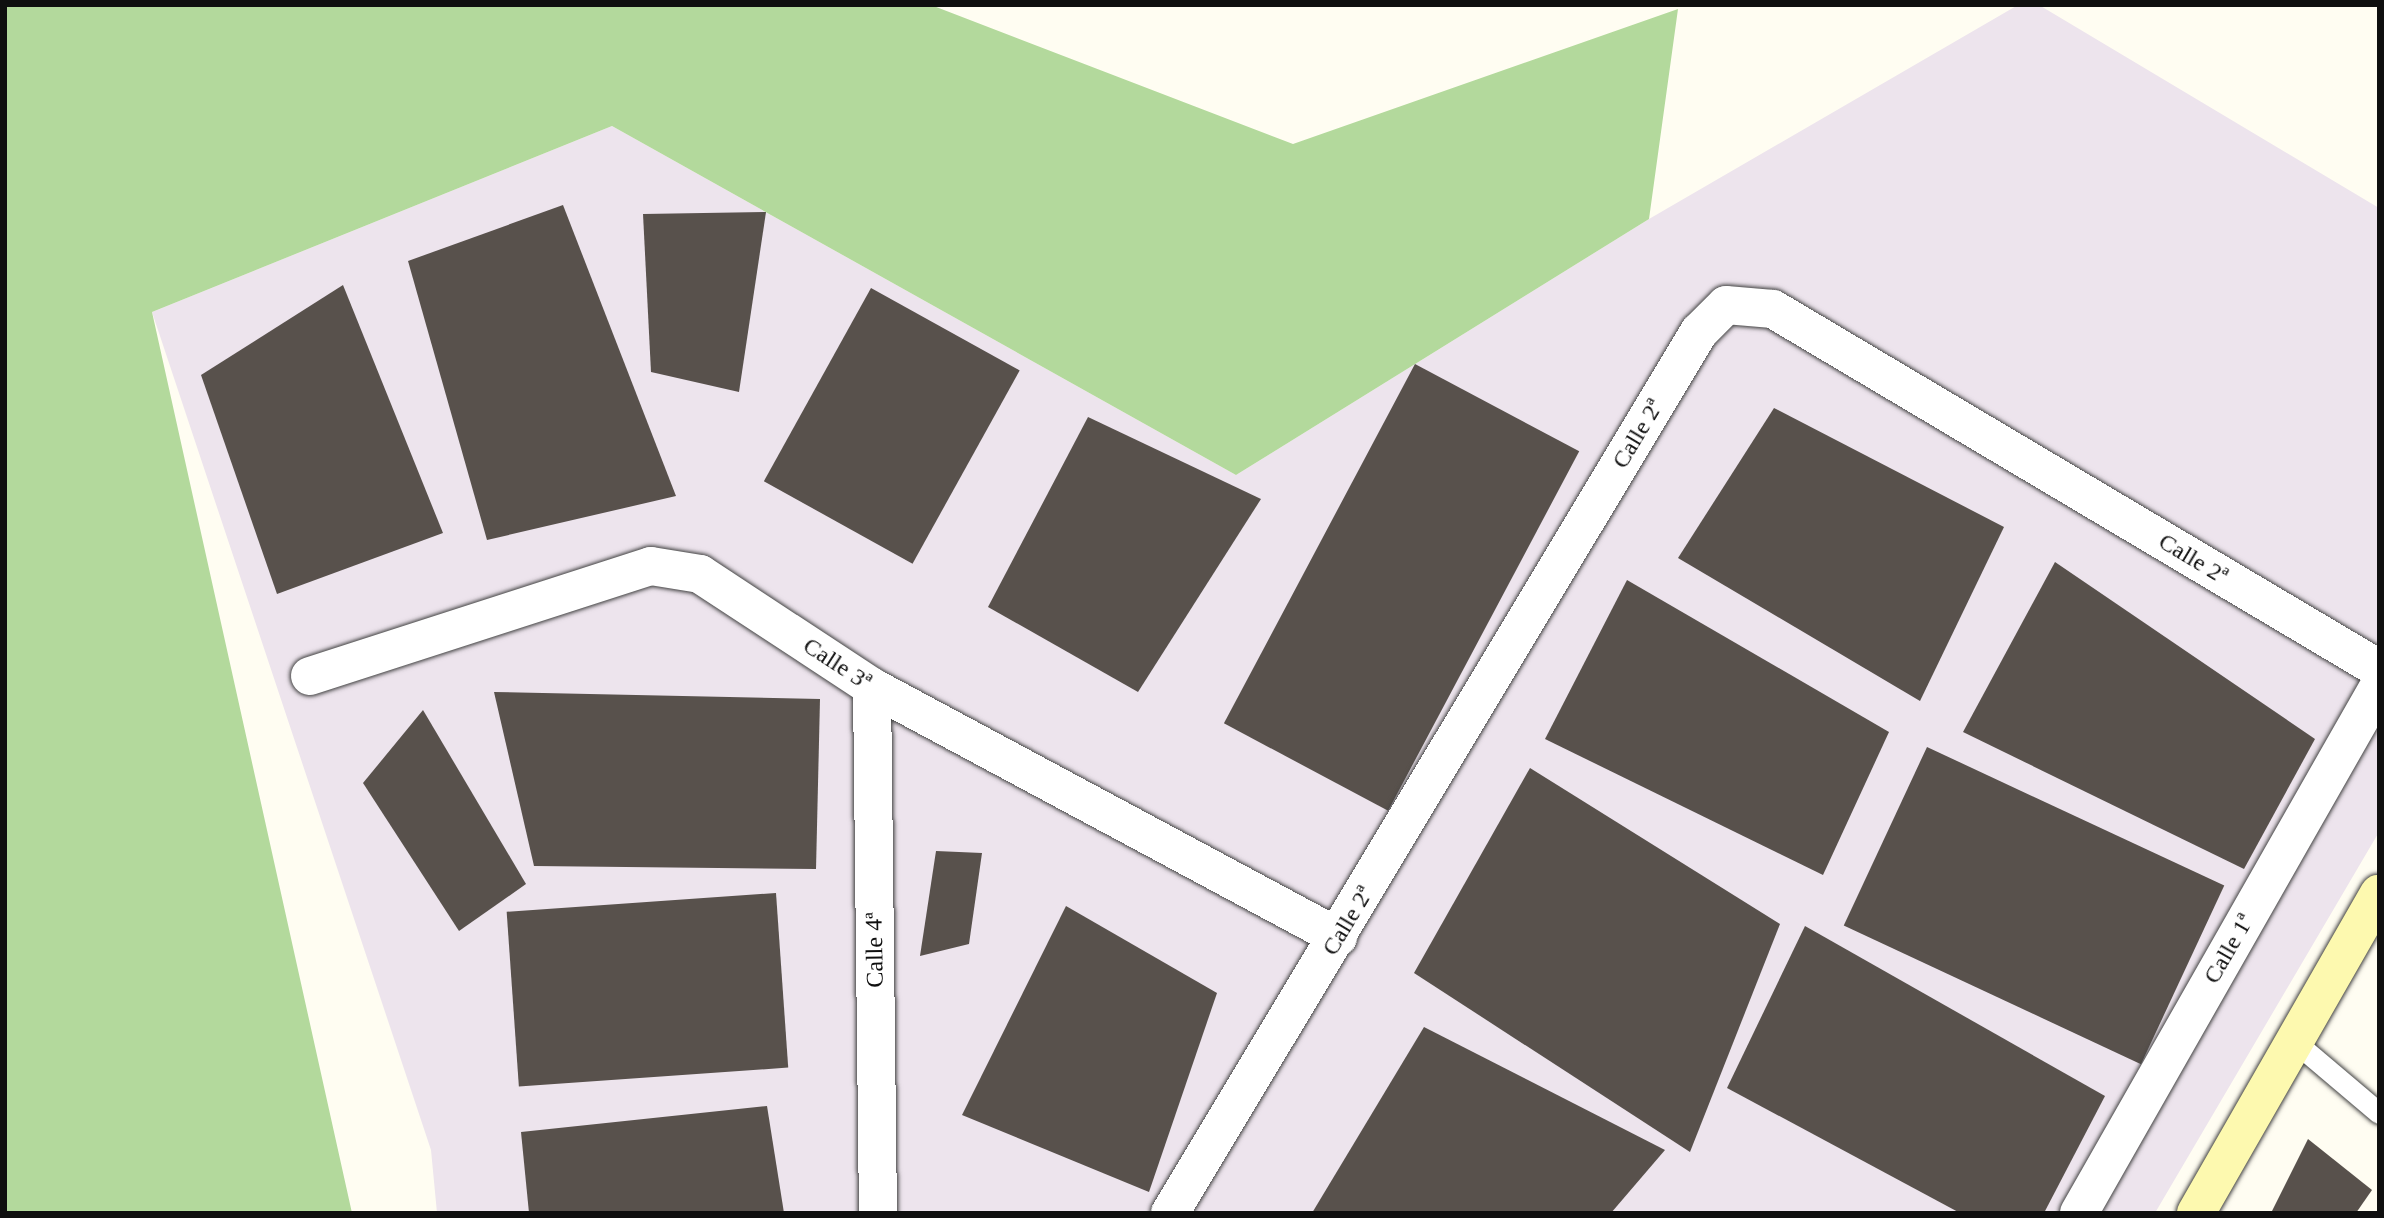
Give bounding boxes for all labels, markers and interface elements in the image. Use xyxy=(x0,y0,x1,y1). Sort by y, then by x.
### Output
street label: Calle 2ª xyxy=(1606,394,1670,474)
street label: Calle 2ª xyxy=(2153,527,2233,591)
street label: Calle 3ª xyxy=(798,631,876,697)
street label: Calle 2ª xyxy=(1316,881,1380,961)
street label: Calle 1ª xyxy=(2198,909,2260,989)
street label: Calle 4ª xyxy=(860,912,890,988)

